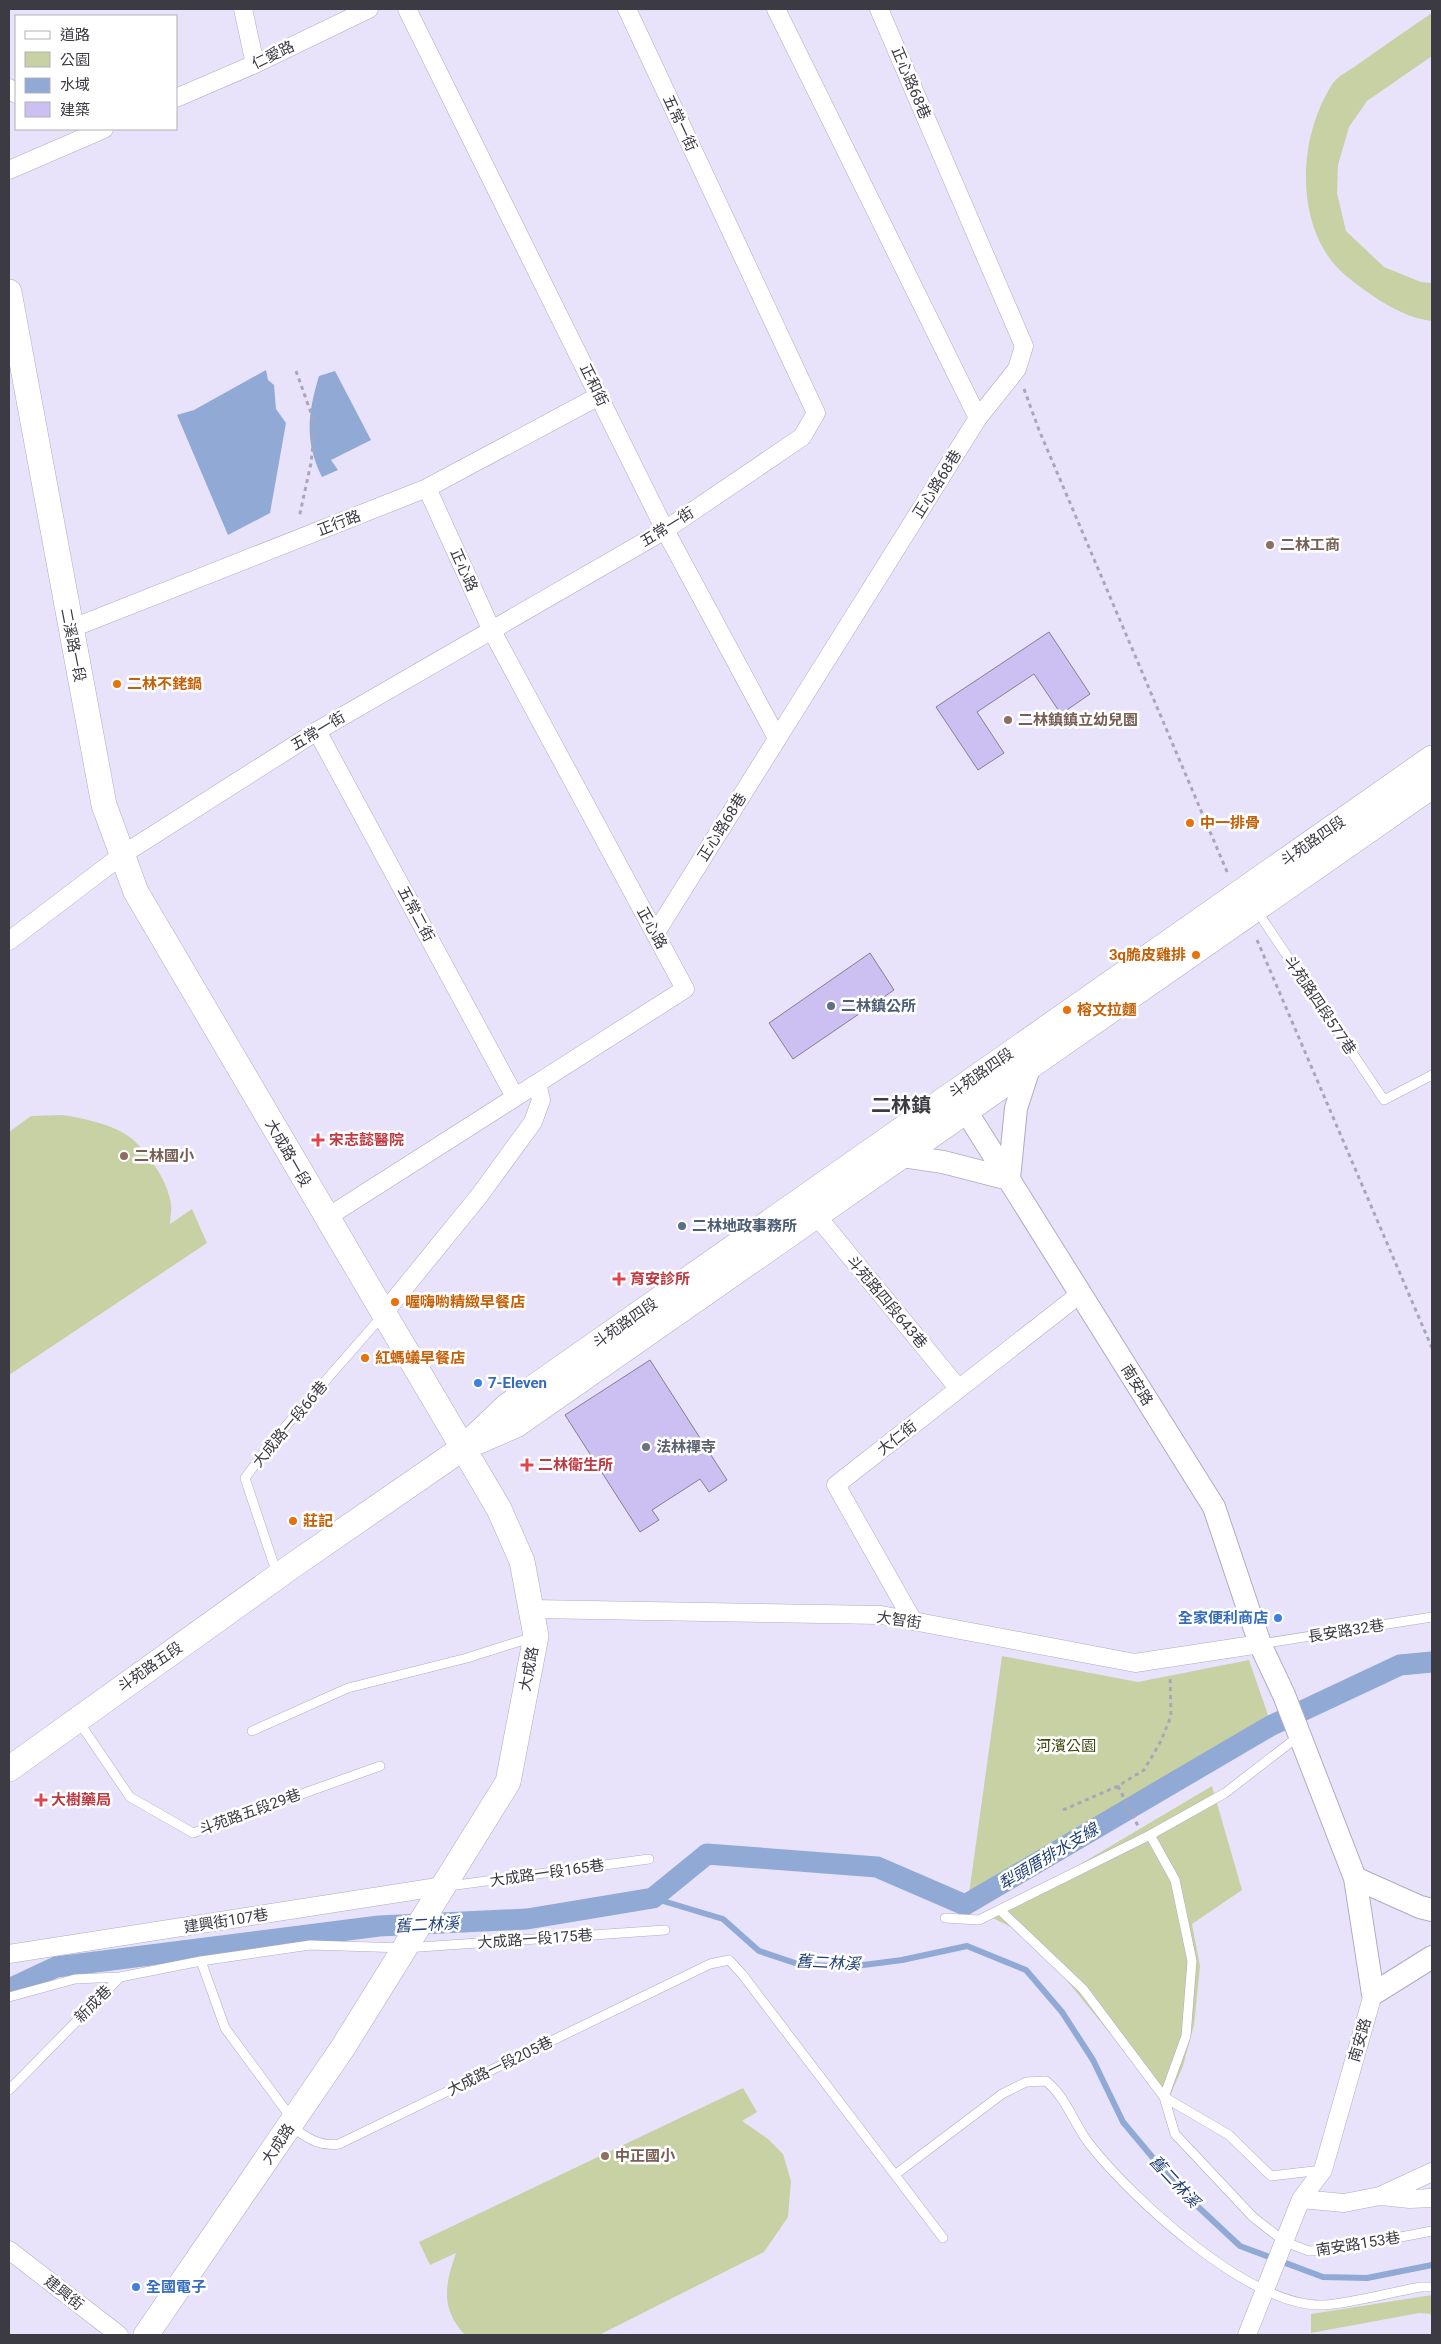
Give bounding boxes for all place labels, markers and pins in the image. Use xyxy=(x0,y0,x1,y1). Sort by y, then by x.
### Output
place label: 二林工商 xyxy=(1280,536,1340,554)
marker: 二林工商 xyxy=(1264,539,1276,551)
place label: 二林不銠鍋 xyxy=(127,675,202,693)
marker: 二林不銠鍋 xyxy=(111,678,123,690)
place label: 二林鎮鎮立幼兒園 xyxy=(1018,711,1138,729)
marker: 二林鎮鎮立幼兒園 xyxy=(1002,714,1014,726)
place label: 中一排骨 xyxy=(1200,814,1260,832)
marker: 中一排骨 xyxy=(1184,817,1196,829)
place label: 3q脆皮雞排 xyxy=(1109,946,1186,964)
marker: 3q脆皮雞排 xyxy=(1190,949,1202,961)
place label: 二林鎮公所 xyxy=(841,997,916,1015)
marker: 二林鎮公所 xyxy=(825,1000,837,1012)
place label: 榕文拉麵 xyxy=(1077,1001,1137,1019)
marker: 榕文拉麵 xyxy=(1061,1004,1073,1016)
place label: 宋志懿醫院 xyxy=(329,1131,404,1149)
marker: 宋志懿醫院 xyxy=(311,1133,325,1147)
place label: 二林國小 xyxy=(134,1147,195,1165)
marker: 二林國小 xyxy=(118,1150,130,1162)
place label: 二林地政事務所 xyxy=(692,1217,797,1235)
marker: 二林地政事務所 xyxy=(676,1220,688,1232)
place label: 育安診所 xyxy=(630,1270,690,1288)
marker: 育安診所 xyxy=(612,1272,626,1286)
place label: 喔嗨喲精緻早餐店 xyxy=(405,1293,525,1311)
marker: 喔嗨喲精緻早餐店 xyxy=(389,1296,401,1308)
place label: 紅螞蟻早餐店 xyxy=(375,1349,465,1367)
marker: 紅螞蟻早餐店 xyxy=(359,1352,371,1364)
place label: 7-Eleven xyxy=(488,1374,547,1392)
marker: 7-Eleven xyxy=(472,1377,484,1389)
place label: 法林禪寺 xyxy=(656,1438,716,1456)
marker: 法林禪寺 xyxy=(640,1441,652,1453)
place label: 二林衛生所 xyxy=(538,1456,613,1474)
marker: 二林衛生所 xyxy=(520,1458,534,1472)
place label: 莊記 xyxy=(303,1512,333,1530)
marker: 莊記 xyxy=(287,1515,299,1527)
place label: 全家便利商店 xyxy=(1178,1609,1268,1627)
marker: 全家便利商店 xyxy=(1272,1612,1284,1624)
place label: 大樹藥局 xyxy=(51,1791,111,1809)
marker: 大樹藥局 xyxy=(35,1794,47,1806)
place label: 中正國小 xyxy=(615,2147,676,2165)
marker: 中正國小 xyxy=(599,2150,611,2162)
place label: 全國電子 xyxy=(146,2278,206,2296)
marker: 全國電子 xyxy=(130,2281,142,2293)

